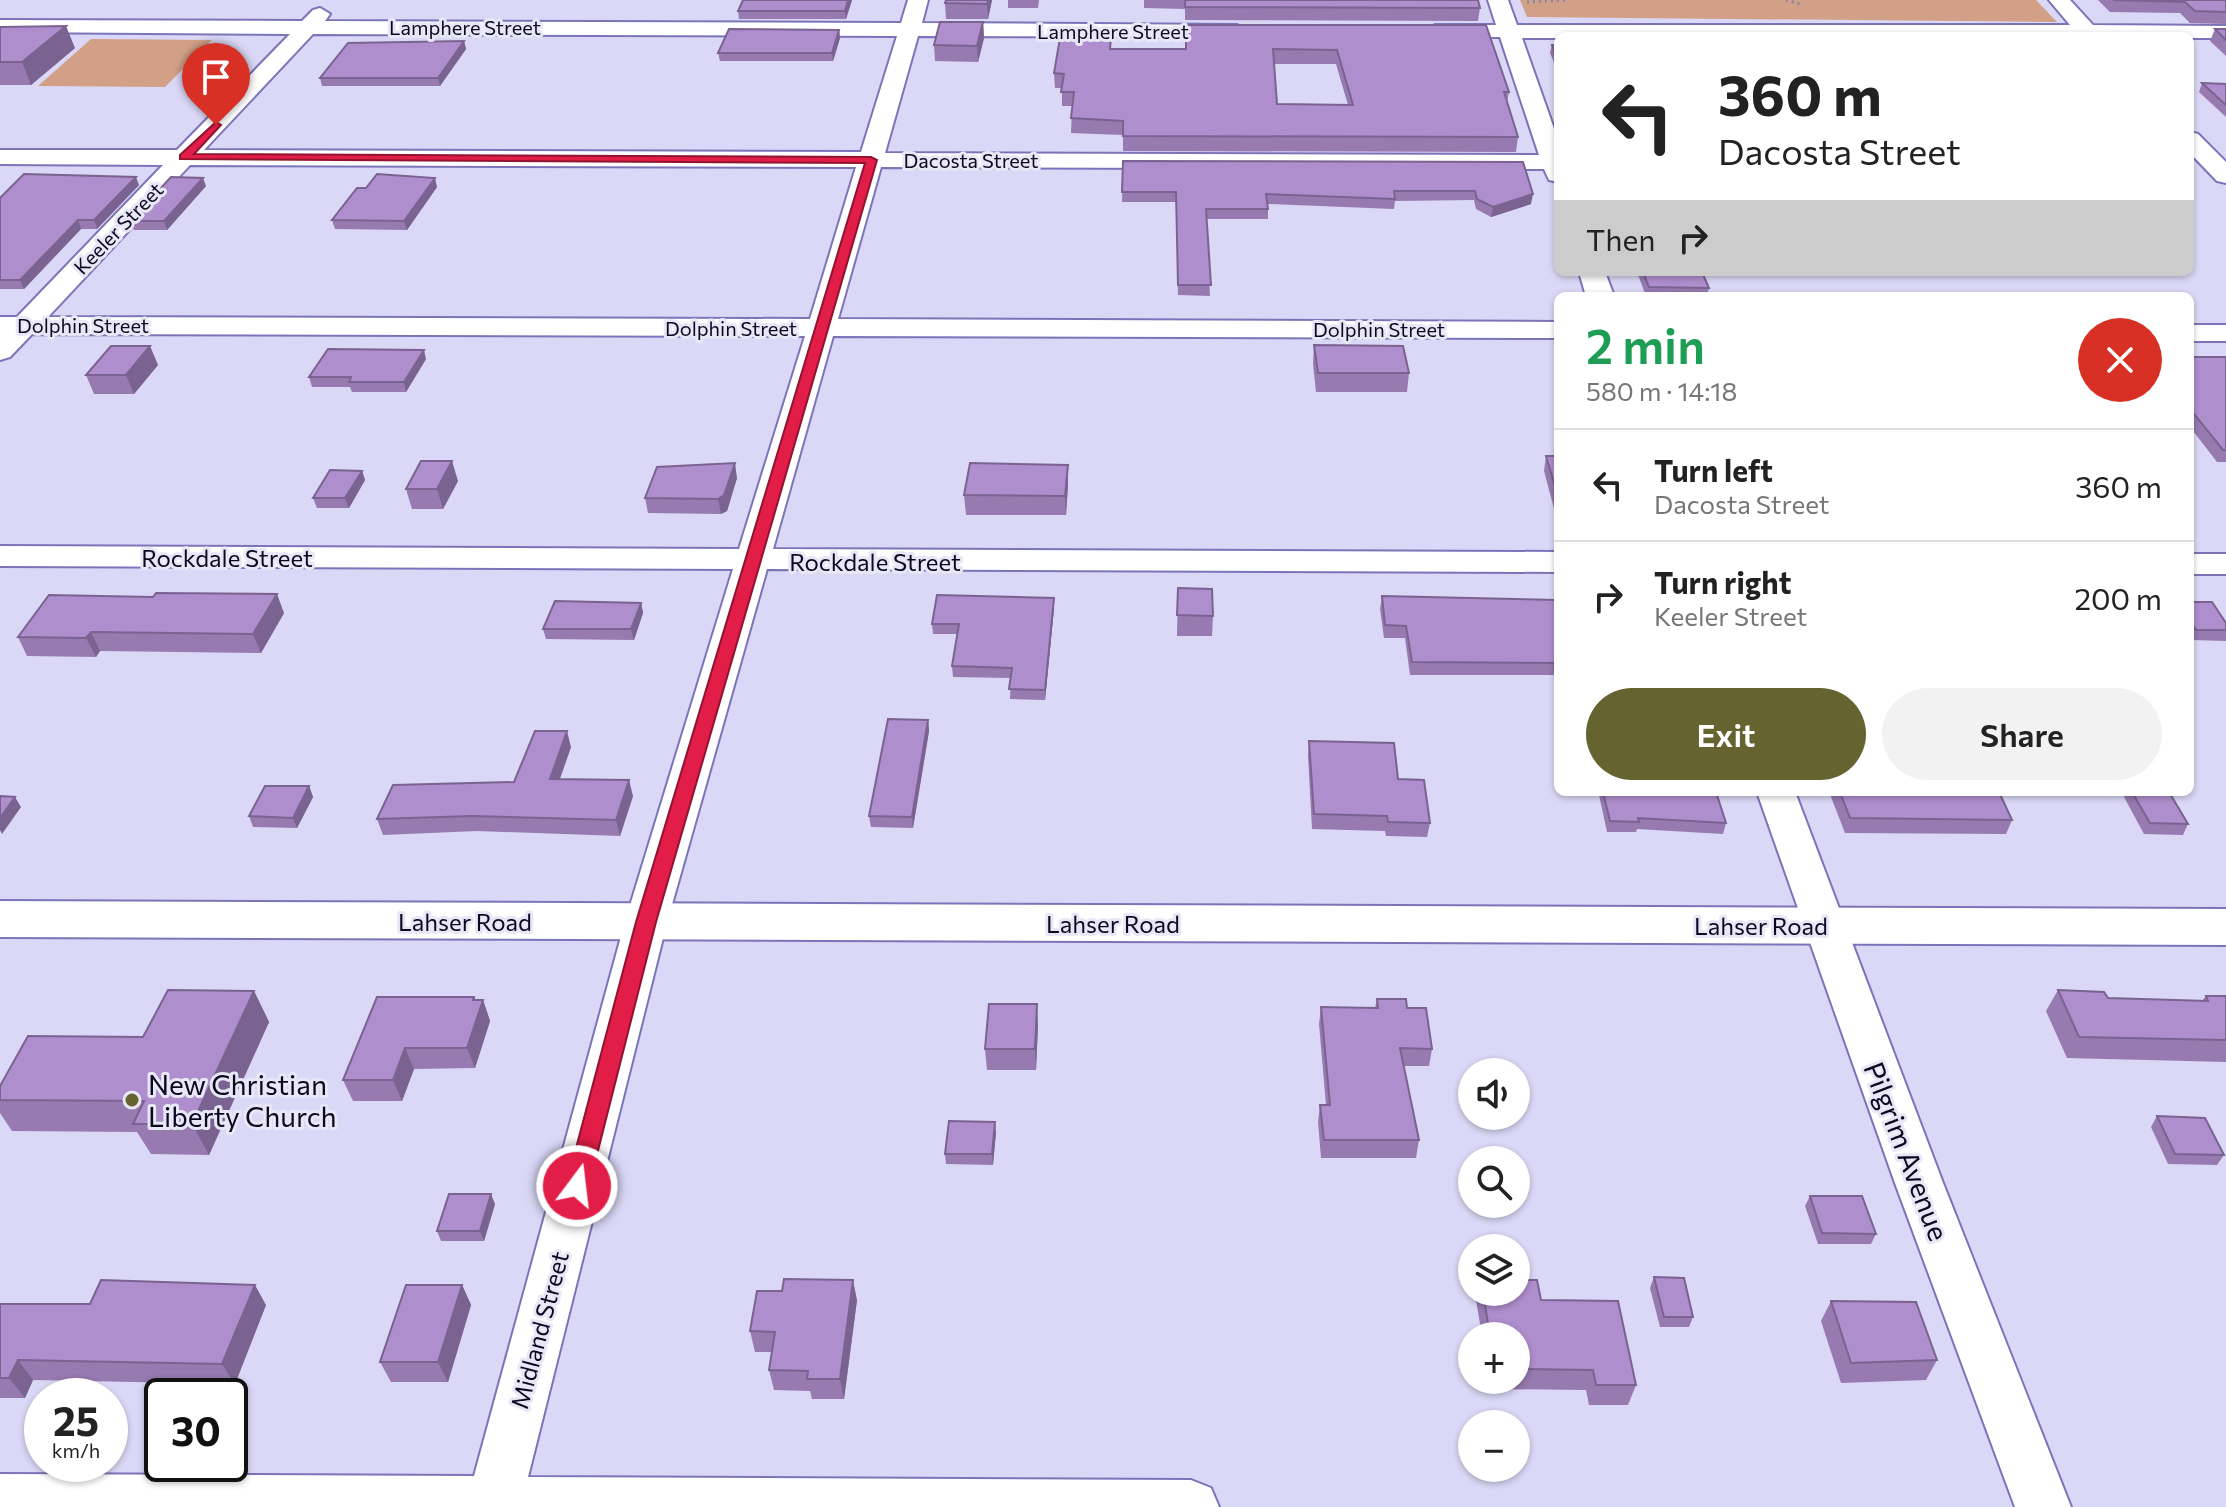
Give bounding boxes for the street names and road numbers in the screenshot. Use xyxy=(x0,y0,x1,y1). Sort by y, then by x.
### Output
street label: Lamphere Street xyxy=(389,15,541,39)
street label: Lamphere Street xyxy=(1037,19,1189,43)
street label: Dacosta Street xyxy=(904,148,1038,172)
street label: Keeler Street xyxy=(68,177,168,279)
street label: Dolphin Street xyxy=(17,313,149,337)
street label: Dolphin Street xyxy=(665,316,797,340)
street label: Dolphin Street xyxy=(1313,317,1445,341)
street label: Rockdale Street xyxy=(141,543,313,572)
street label: Rockdale Street xyxy=(789,547,961,576)
street label: Lahser Road xyxy=(398,907,532,936)
street label: Lahser Road xyxy=(1046,909,1180,938)
street label: Lahser Road xyxy=(1694,911,1828,940)
street label: Pilgrim Avenue xyxy=(1857,1057,1957,1245)
street label: Midland Street xyxy=(504,1248,574,1412)

